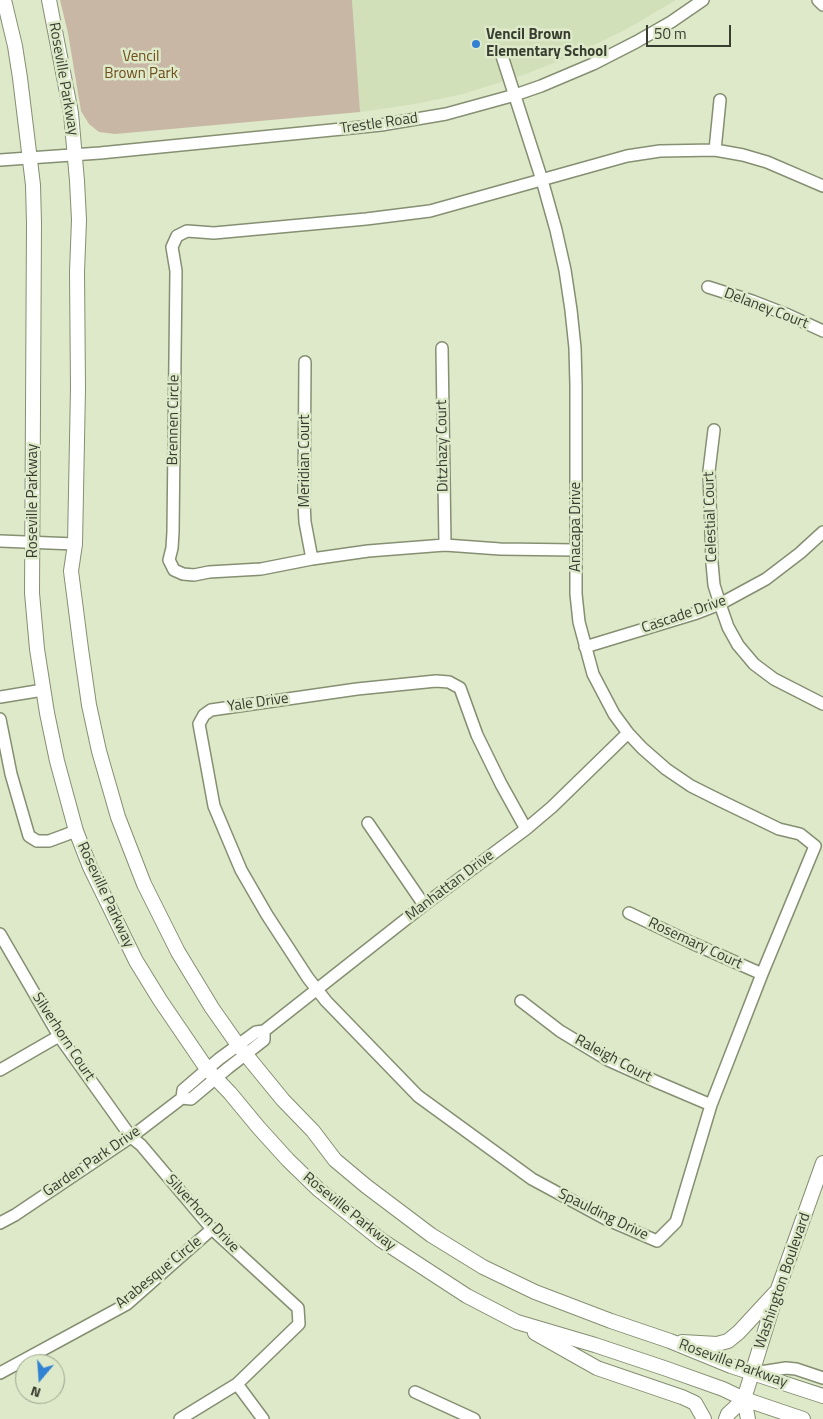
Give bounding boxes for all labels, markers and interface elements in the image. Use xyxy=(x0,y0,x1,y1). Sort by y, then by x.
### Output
scale bar xyxy=(648,15,733,47)
street label: Roseville Parkway xyxy=(44,21,82,137)
text: 50 m xyxy=(654,22,687,45)
place label: Vencil Brown Elementary School xyxy=(486,26,607,61)
marker: Vencil Brown Elementary School xyxy=(470,38,482,50)
park label: Vencil Brown Park xyxy=(104,48,178,83)
street label: Trestle Road xyxy=(339,110,419,138)
street label: Delaney Court xyxy=(721,285,811,333)
street label: Brennen Circle xyxy=(164,374,184,466)
street label: Ditzhazy Court xyxy=(433,400,453,492)
street label: Meridian Court xyxy=(296,414,314,508)
street label: Roseville Parkway xyxy=(24,444,42,558)
street label: Celestial Court xyxy=(700,471,722,563)
street label: Anacapa Drive xyxy=(567,482,585,572)
street label: Cascade Drive xyxy=(639,592,729,638)
street label: Yale Drive xyxy=(226,690,290,716)
street label: Roseville Parkway xyxy=(73,839,137,951)
street label: Manhattan Drive xyxy=(402,847,498,925)
street label: Rosemary Court xyxy=(645,914,745,974)
street label: Silverhorn Court xyxy=(28,989,98,1085)
street label: Raleigh Court xyxy=(571,1031,655,1087)
street label: Garden Park Drive xyxy=(40,1123,144,1201)
street label: Roseville Parkway xyxy=(299,1169,399,1255)
street label: Silverhorn Drive xyxy=(161,1171,243,1257)
street label: Spaulding Drive xyxy=(555,1185,651,1245)
street label: Washington Boulevard xyxy=(751,1211,815,1351)
street label: Arabesque Circle xyxy=(113,1233,205,1313)
street label: Roseville Parkway xyxy=(676,1336,790,1392)
north arrow xyxy=(15,1354,65,1404)
text: N xyxy=(28,1381,43,1404)

